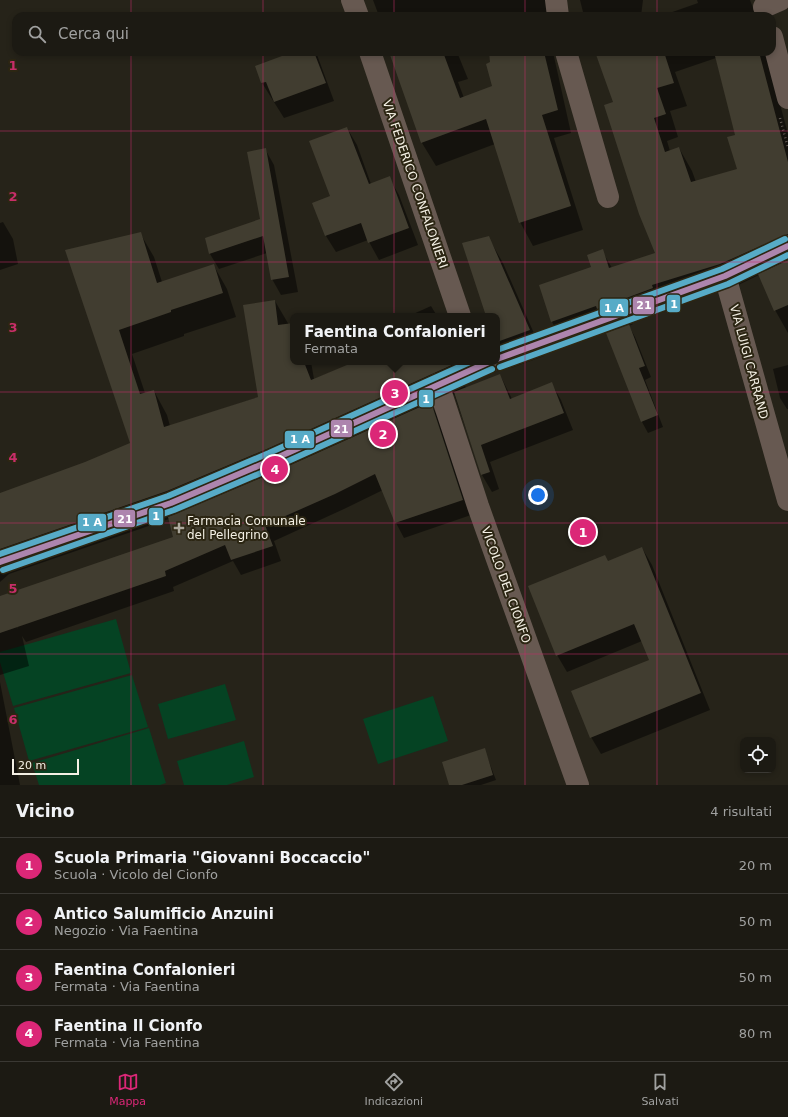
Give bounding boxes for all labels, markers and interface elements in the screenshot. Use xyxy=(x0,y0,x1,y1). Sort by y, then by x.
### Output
search box xyxy=(12,12,776,56)
icon: search xyxy=(26,23,48,45)
text: Cerca qui xyxy=(58,25,129,43)
text: 1 xyxy=(8,58,18,73)
street label: VIA FEDERICO CONFALONIERI xyxy=(380,98,450,270)
text: 2 xyxy=(8,189,18,204)
line badge: 1 xyxy=(666,294,681,313)
line badge: 21 xyxy=(632,296,655,315)
line badge: 1 A xyxy=(599,298,629,317)
text: 1 xyxy=(670,298,678,311)
text: 21 xyxy=(636,299,652,312)
text: 1 A xyxy=(604,302,624,315)
street label: VIA LUIGI CARRAND xyxy=(727,303,771,421)
popup xyxy=(290,313,500,365)
text: 3 xyxy=(8,320,18,335)
text: Faentina Confalonieri xyxy=(304,323,486,341)
text: Fermata xyxy=(304,341,358,356)
pin: 3 xyxy=(382,378,408,408)
line badge: 1 xyxy=(418,389,434,408)
text: 1 xyxy=(422,393,430,406)
line badge: 21 xyxy=(330,419,353,438)
pin: 2 xyxy=(370,419,396,449)
text: 21 xyxy=(333,423,349,436)
line badge: 1 A xyxy=(284,430,315,449)
text: 1 A xyxy=(290,433,310,446)
text: 4 xyxy=(8,450,18,465)
pin: 4 xyxy=(262,454,288,484)
your location xyxy=(528,485,548,505)
line badge: 1 xyxy=(148,507,164,526)
line badge: 21 xyxy=(113,509,136,528)
text: 1 xyxy=(152,510,160,523)
line badge: 1 A xyxy=(77,513,107,532)
text: 21 xyxy=(117,513,133,526)
place label: Farmacia Comunale del Pellegrino xyxy=(187,514,306,542)
text: 1 A xyxy=(82,516,102,529)
pin: 1 xyxy=(570,517,596,547)
marker: Farmacia Comunale del Pellegrino xyxy=(174,523,184,533)
street label: VICOLO DEL CIONFO xyxy=(478,525,534,645)
text: 5 xyxy=(8,581,18,596)
text: 6 xyxy=(8,712,18,727)
map controls xyxy=(740,737,776,773)
button: locate xyxy=(740,737,776,773)
scale bar xyxy=(12,757,79,776)
text: 20 m xyxy=(18,759,46,772)
text: Vicino xyxy=(16,801,74,821)
text: 4 risultati xyxy=(710,804,772,819)
text: Scuola Primaria "Giovanni Boccaccio" xyxy=(54,849,370,867)
text: 1 xyxy=(24,858,34,873)
text: 20 m xyxy=(739,858,772,873)
text: Scuola · Vicolo del Cionfo xyxy=(54,867,218,882)
text: Antico Salumificio Anzuini xyxy=(54,905,274,923)
text: 2 xyxy=(24,914,34,929)
text: 50 m xyxy=(739,914,772,929)
text: Negozio · Via Faentina xyxy=(54,923,198,938)
text: Faentina Confalonieri xyxy=(54,961,235,979)
text: 3 xyxy=(24,970,34,985)
text: 50 m xyxy=(739,970,772,985)
text: Fermata · Via Faentina xyxy=(54,979,200,994)
text: Faentina Il Cionfo xyxy=(54,1017,203,1035)
text: 4 xyxy=(24,1026,34,1041)
text: 80 m xyxy=(739,1026,772,1041)
text: Fermata · Via Faentina xyxy=(54,1035,200,1050)
tab: Mappa xyxy=(109,1071,146,1108)
tab: Indicazioni xyxy=(364,1071,423,1108)
tab: Salvati xyxy=(641,1071,679,1108)

